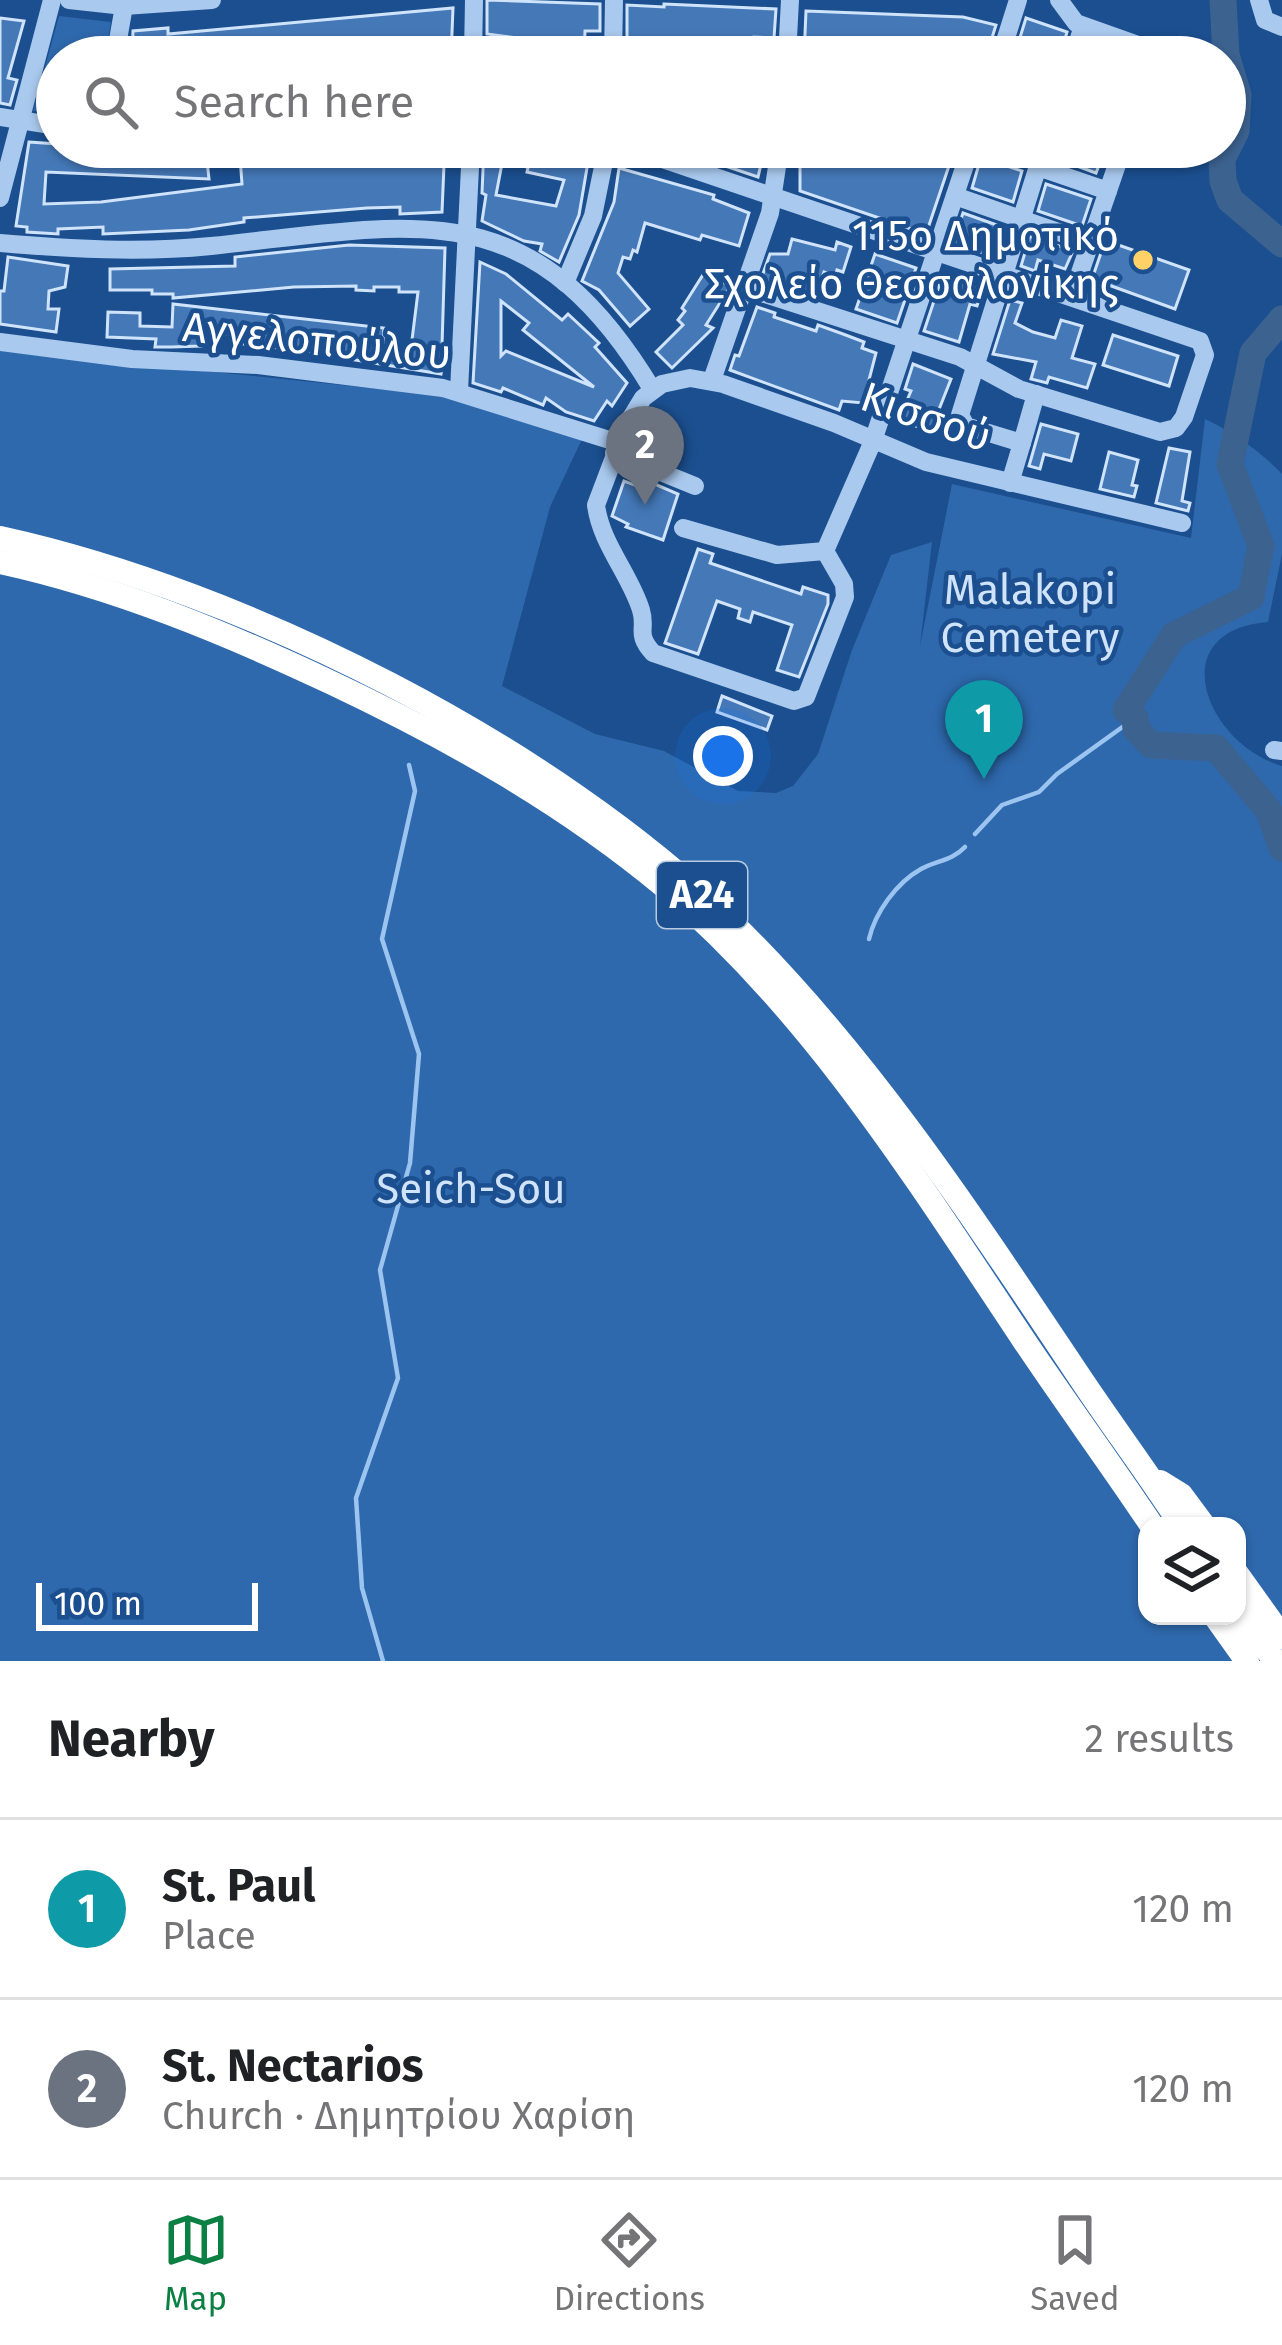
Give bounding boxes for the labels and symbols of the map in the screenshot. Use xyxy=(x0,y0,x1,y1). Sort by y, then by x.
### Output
place label: 115o Δημοτικό Σχολείο Θεσσαλονίκης xyxy=(704,211,1119,309)
marker: 115o Δημοτικό Σχολείο Θεσσαλονίκης xyxy=(1130,247,1156,273)
street label: Αγγελοπούλου xyxy=(180,302,454,380)
street label: Κισσού xyxy=(854,372,998,462)
pin: 2 xyxy=(606,406,684,505)
park label: Malakopi Cemetery xyxy=(941,565,1120,663)
pin: 1 xyxy=(945,680,1023,779)
your location xyxy=(693,726,753,786)
road number: Α24 xyxy=(657,862,747,928)
park label: Seich-Sou xyxy=(376,1164,566,1214)
scale bar xyxy=(36,1577,258,1630)

